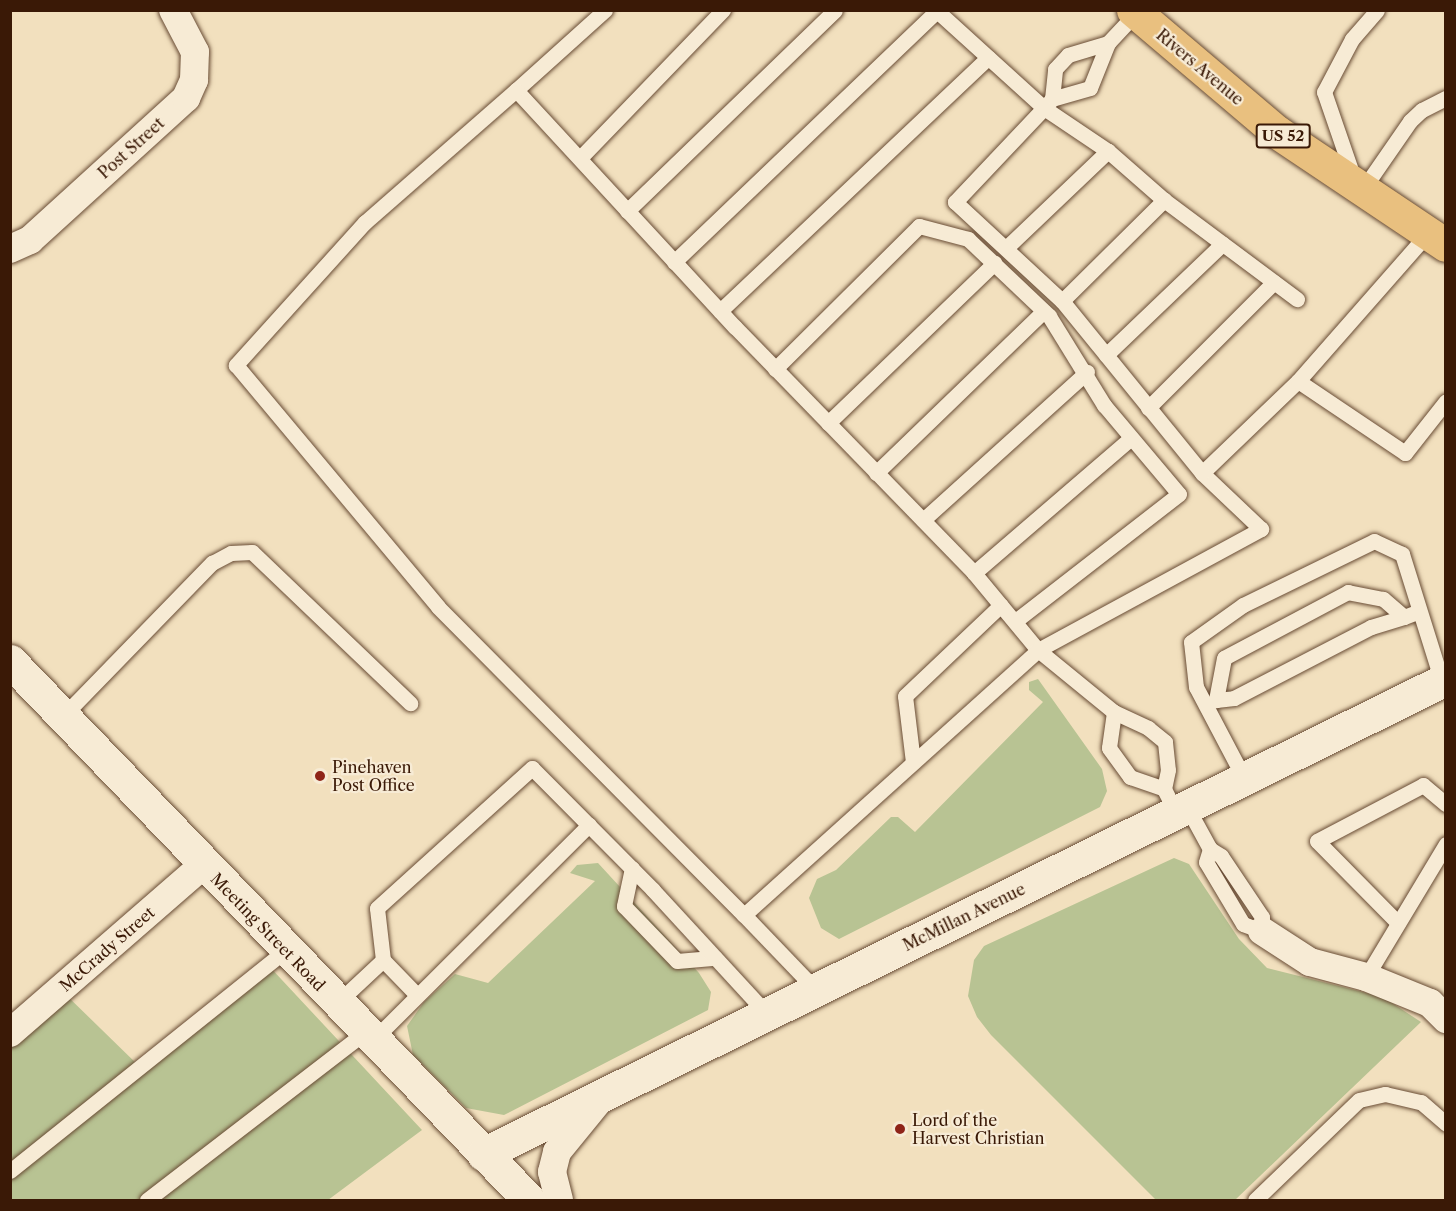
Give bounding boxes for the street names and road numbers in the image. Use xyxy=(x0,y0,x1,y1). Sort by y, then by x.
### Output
street label: Rivers Avenue xyxy=(1152,25,1248,109)
street label: Post Street xyxy=(94,113,168,183)
road number: US 52 xyxy=(1254,124,1312,148)
street label: Meeting Street Road xyxy=(207,869,329,995)
street label: McMillan Avenue xyxy=(899,879,1029,955)
street label: McCrady Street xyxy=(56,902,158,996)

